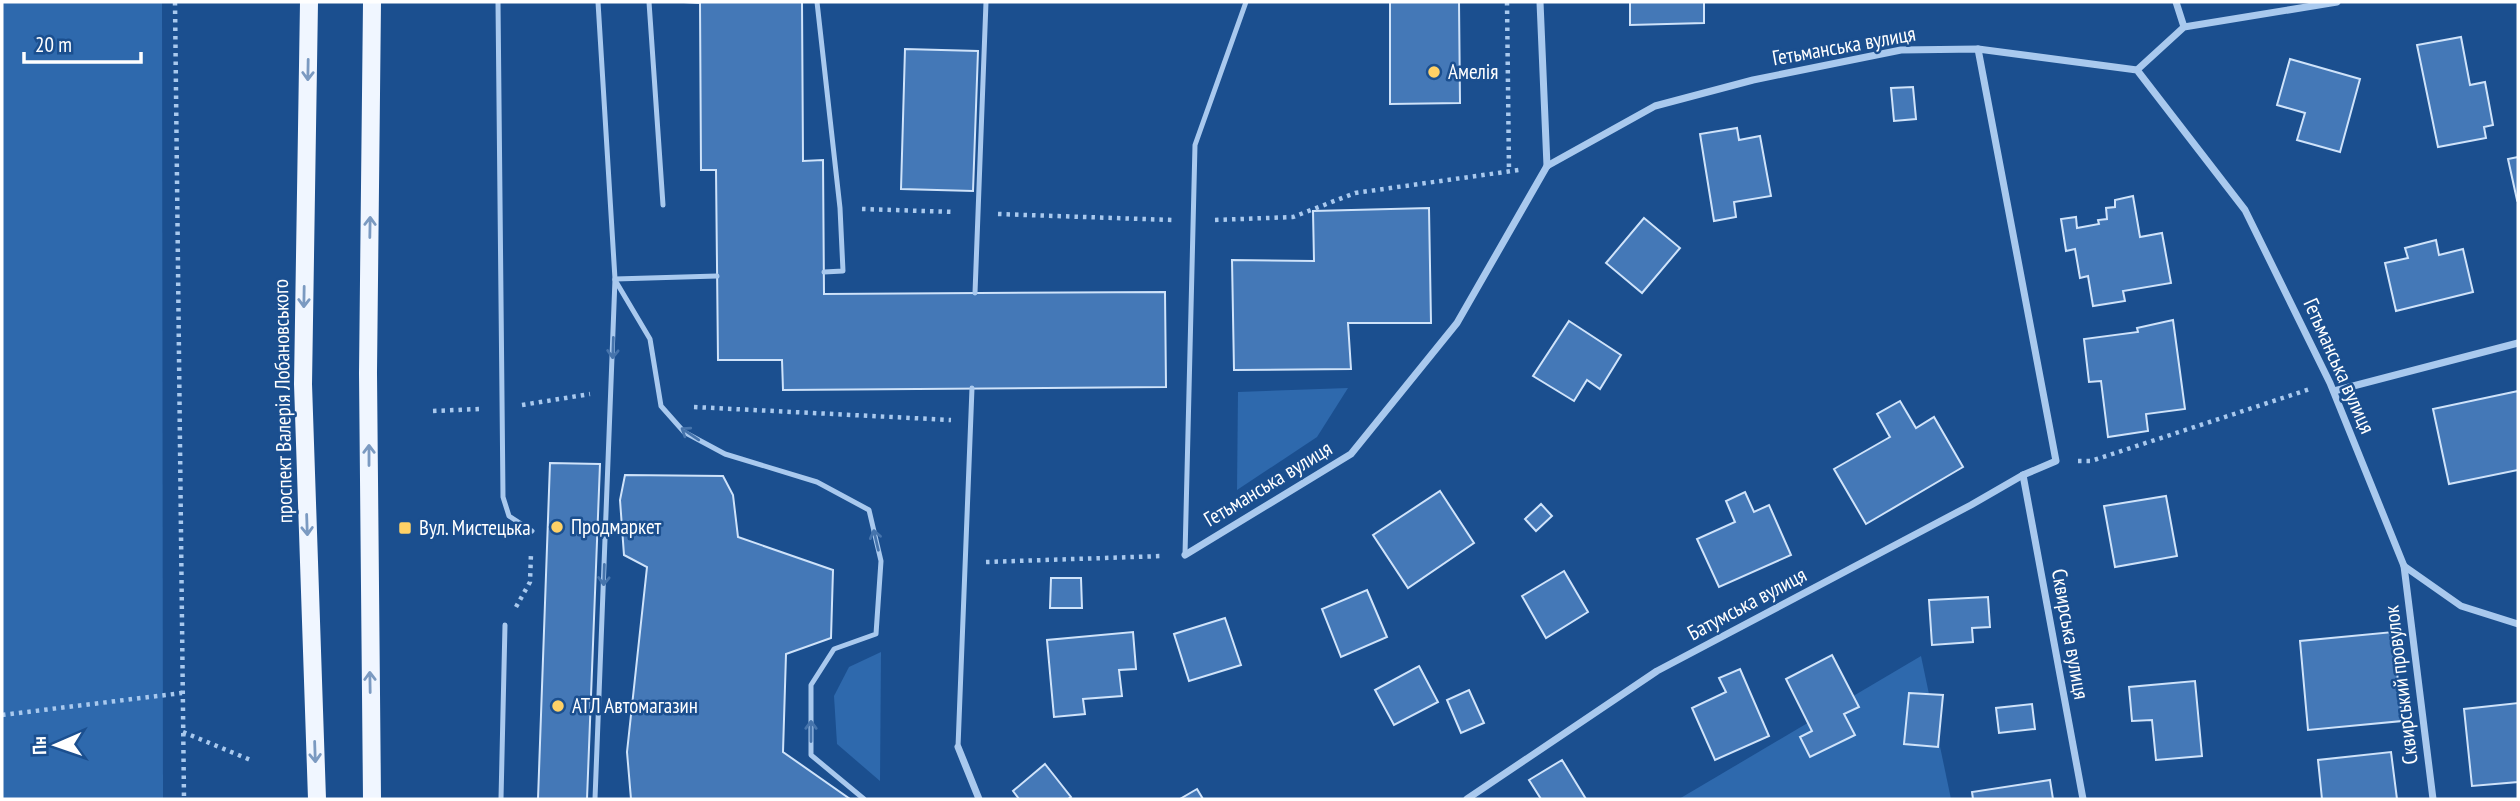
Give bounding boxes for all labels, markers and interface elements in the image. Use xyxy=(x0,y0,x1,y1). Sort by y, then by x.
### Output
street label: Гетьманська вулиця xyxy=(1770,20,1918,71)
scale bar xyxy=(24,21,142,65)
text: 20 m xyxy=(35,31,72,58)
one-way arrow xyxy=(301,58,315,81)
place label: Амелія xyxy=(1448,58,1498,85)
marker: Амелія xyxy=(1426,64,1442,80)
one-way arrow xyxy=(363,216,377,239)
street label: проспект Валерія Лобановського xyxy=(267,279,298,523)
one-way arrow xyxy=(297,286,311,309)
street label: Гетьманська вулиця xyxy=(2298,294,2381,438)
one-way arrow xyxy=(606,336,619,359)
one-way arrow xyxy=(681,427,700,441)
street label: Гетьманська вулиця xyxy=(1199,435,1337,532)
one-way arrow xyxy=(362,443,376,466)
one-way arrow xyxy=(301,513,314,536)
place label: Продмаркет xyxy=(571,513,662,540)
place label: Вул. Мистецька xyxy=(419,514,531,541)
marker: Продмаркет xyxy=(549,519,565,535)
marker: Вул. Мистецька xyxy=(397,520,413,536)
one-way arrow xyxy=(869,529,882,552)
street label: Батумська вулиця xyxy=(1683,561,1811,646)
one-way arrow xyxy=(597,563,610,586)
street label: Сквирська вулиця xyxy=(2046,566,2095,701)
street label: Сквирський провулок xyxy=(2377,604,2424,766)
one-way arrow xyxy=(364,671,377,694)
place label: АТЛ Автомагазин xyxy=(572,692,698,719)
marker: АТЛ Автомагазин xyxy=(550,698,566,714)
north arrow xyxy=(21,710,91,780)
one-way arrow xyxy=(804,720,818,743)
text: Пн xyxy=(27,736,51,755)
one-way arrow xyxy=(308,740,322,763)

